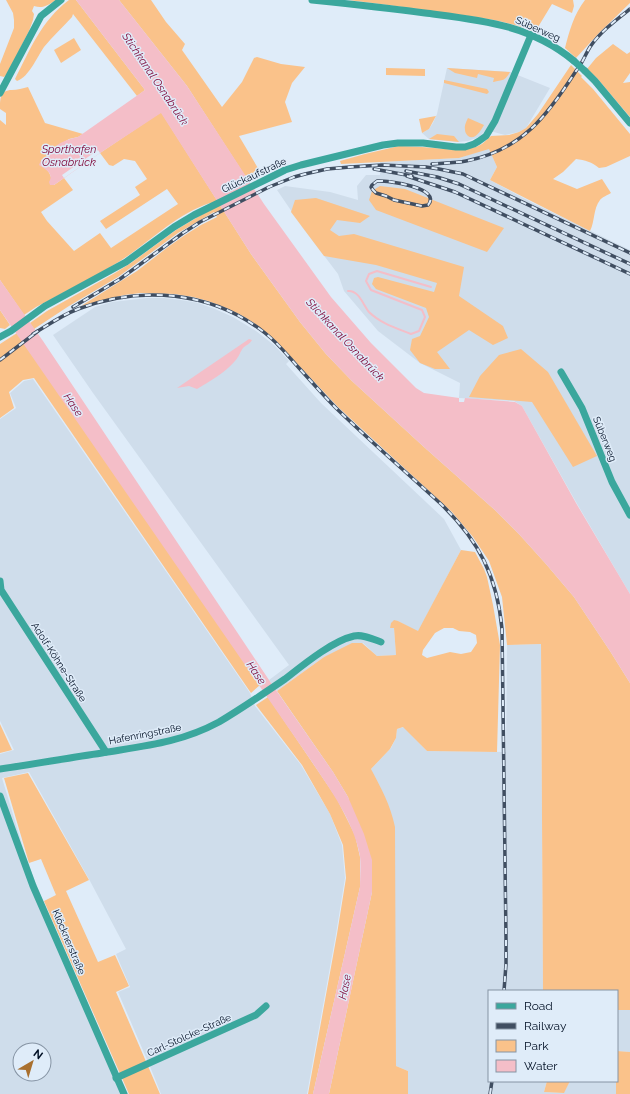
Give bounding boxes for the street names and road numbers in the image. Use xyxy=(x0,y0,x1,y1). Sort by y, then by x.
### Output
street label: Süberweg xyxy=(514,14,562,44)
street label: Glückaufstraße xyxy=(220,155,288,195)
street label: Süberweg xyxy=(591,415,619,463)
street label: Adolf-Köhne-Straße xyxy=(29,620,89,704)
street label: Hafenringstraße xyxy=(108,722,182,746)
street label: Klöcknerstraße xyxy=(50,908,88,976)
street label: Carl-Stolcke-Straße xyxy=(145,1011,233,1058)

